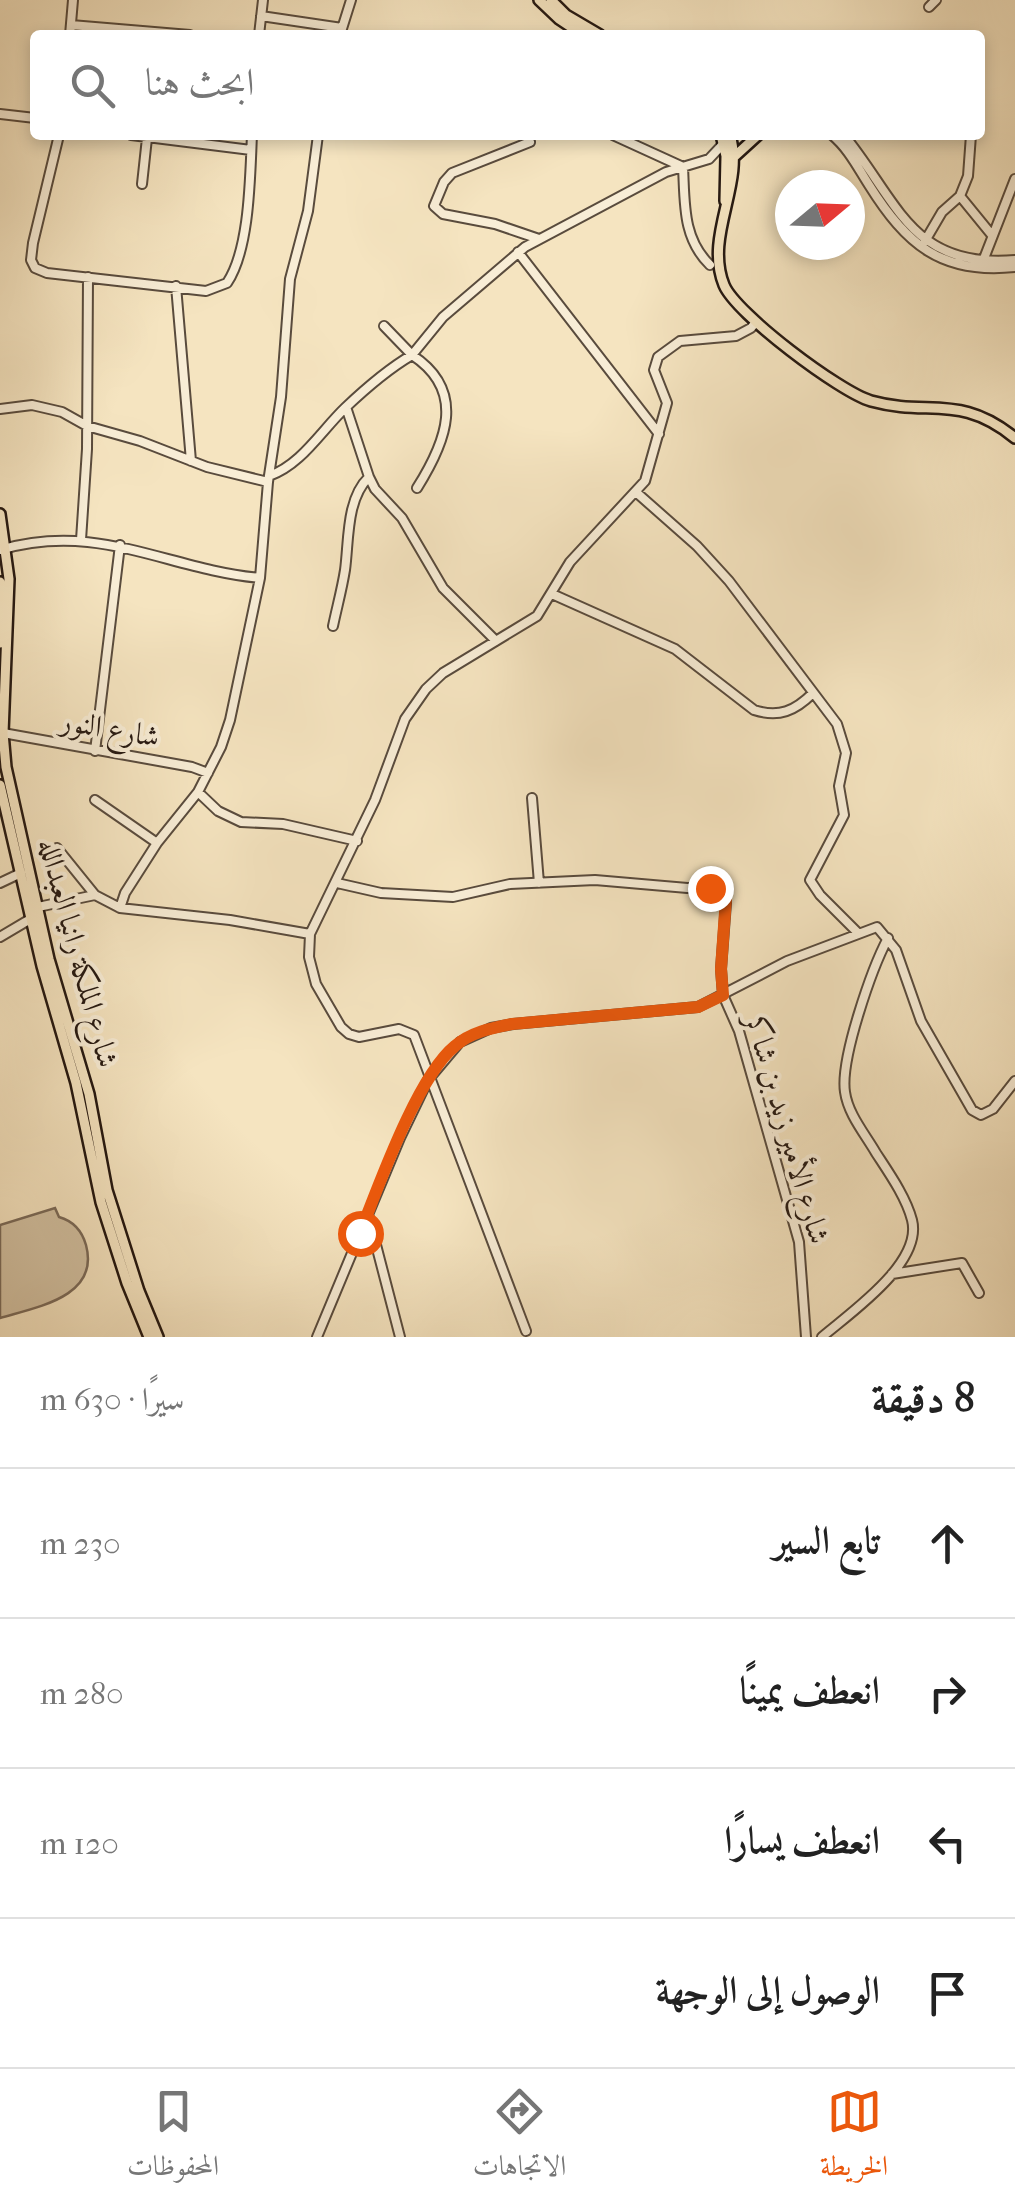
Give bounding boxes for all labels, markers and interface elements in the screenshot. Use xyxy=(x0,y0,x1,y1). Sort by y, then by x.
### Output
search box xyxy=(30,30,985,140)
icon: search xyxy=(65,58,120,113)
text: ابحث هنا xyxy=(145,60,255,105)
north arrow xyxy=(775,170,865,260)
street label: شارع النور xyxy=(54,703,162,762)
street label: شارع الملكة رانيا العبدالله xyxy=(24,835,125,1073)
route end xyxy=(688,866,734,912)
street label: شارع الأمير زيد بن شاكر xyxy=(730,1006,840,1250)
route start xyxy=(338,1211,384,1257)
text: 8 دقيقة xyxy=(872,1374,975,1423)
text: سيرًا · 630 m xyxy=(40,1381,184,1418)
icon: ahead xyxy=(920,1516,975,1571)
text: تابع السير xyxy=(773,1518,880,1563)
text: 230 m xyxy=(40,1525,121,1562)
icon: right xyxy=(920,1666,975,1721)
text: انعطف يمينًا xyxy=(739,1668,880,1713)
text: 280 m xyxy=(40,1675,124,1712)
icon: left xyxy=(920,1816,975,1871)
text: انعطف يسارًا xyxy=(724,1818,880,1863)
text: 120 m xyxy=(40,1825,119,1862)
icon: arrive xyxy=(920,1966,975,2021)
text: الوصول إلى الوجهة xyxy=(656,1968,880,2013)
tab: المحفوظات xyxy=(127,2084,219,2193)
tab: الاتجاهات xyxy=(473,2084,566,2193)
tab: الخريطة xyxy=(820,2084,888,2193)

